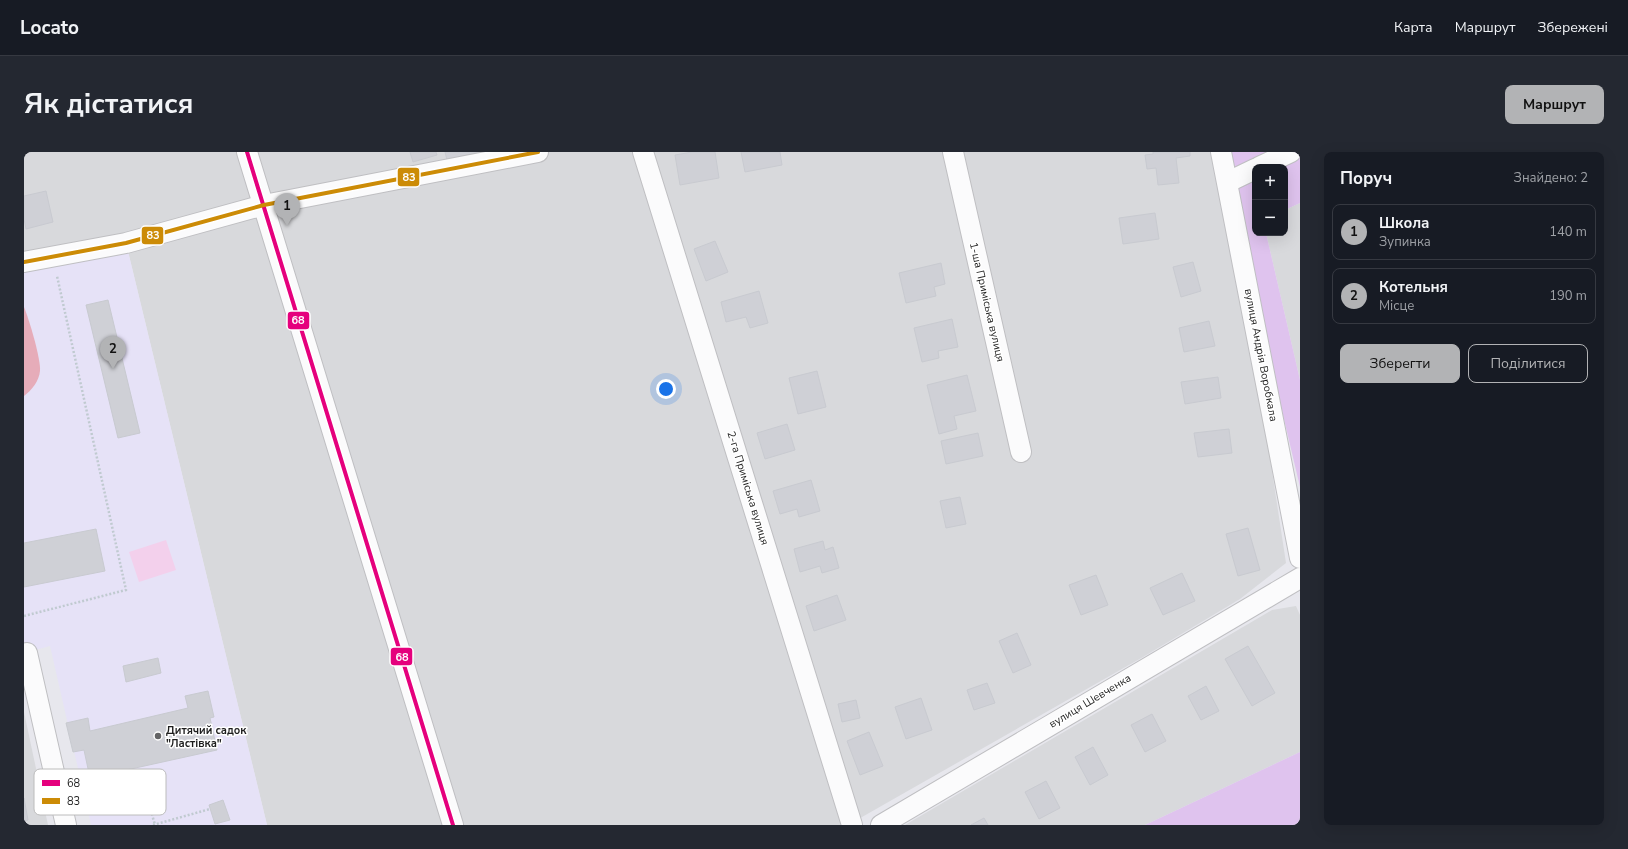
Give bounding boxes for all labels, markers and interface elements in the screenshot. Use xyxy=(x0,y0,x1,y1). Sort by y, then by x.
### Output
text: Locato xyxy=(20,15,79,41)
text: Карта xyxy=(1394,18,1433,37)
text: Маршрут xyxy=(1455,18,1515,37)
text: Збережені xyxy=(1537,18,1608,37)
text: Як дістатися xyxy=(24,85,193,123)
button: Маршрут xyxy=(1505,85,1604,124)
map controls xyxy=(1252,164,1288,236)
button: + xyxy=(1252,164,1288,200)
line badge: 83 xyxy=(397,167,420,187)
text: Поруч xyxy=(1340,167,1392,190)
text: Знайдено: 2 xyxy=(1514,169,1588,187)
text: 83 xyxy=(402,170,416,185)
pin: 1 xyxy=(274,193,300,226)
button: − xyxy=(1252,200,1288,236)
text: Школа xyxy=(1379,213,1430,233)
text: 1 xyxy=(1350,223,1358,241)
text: 140 m xyxy=(1549,223,1587,241)
line badge: 83 xyxy=(141,226,164,245)
text: 83 xyxy=(146,228,160,243)
text: Зупинка xyxy=(1379,233,1431,251)
street label: 1-ша Приміська вулиця xyxy=(966,241,1008,363)
text: Котельня xyxy=(1379,277,1448,297)
street label: вулиця Андрія Воробкала xyxy=(1241,287,1281,423)
text: 2 xyxy=(1350,287,1358,305)
text: 190 m xyxy=(1549,287,1587,305)
text: Місце xyxy=(1379,297,1414,315)
line badge: 68 xyxy=(287,311,310,330)
text: 68 xyxy=(291,313,305,328)
pin: 2 xyxy=(100,336,126,369)
button: Зберегти xyxy=(1340,344,1460,383)
button: Поділитися xyxy=(1468,344,1588,383)
your location xyxy=(656,379,676,399)
street label: 2-га Приміська вулиця xyxy=(724,429,772,547)
line badge: 68 xyxy=(390,647,413,666)
text: 68 xyxy=(395,650,409,665)
street label: вулиця Шевченка xyxy=(1046,671,1134,731)
place label: Дитячий садок "Ластівка" xyxy=(166,723,247,751)
marker: Дитячий садок "Ластівка" xyxy=(153,731,163,741)
legend xyxy=(34,769,166,815)
text: 68 xyxy=(67,776,81,791)
text: 83 xyxy=(67,794,80,809)

